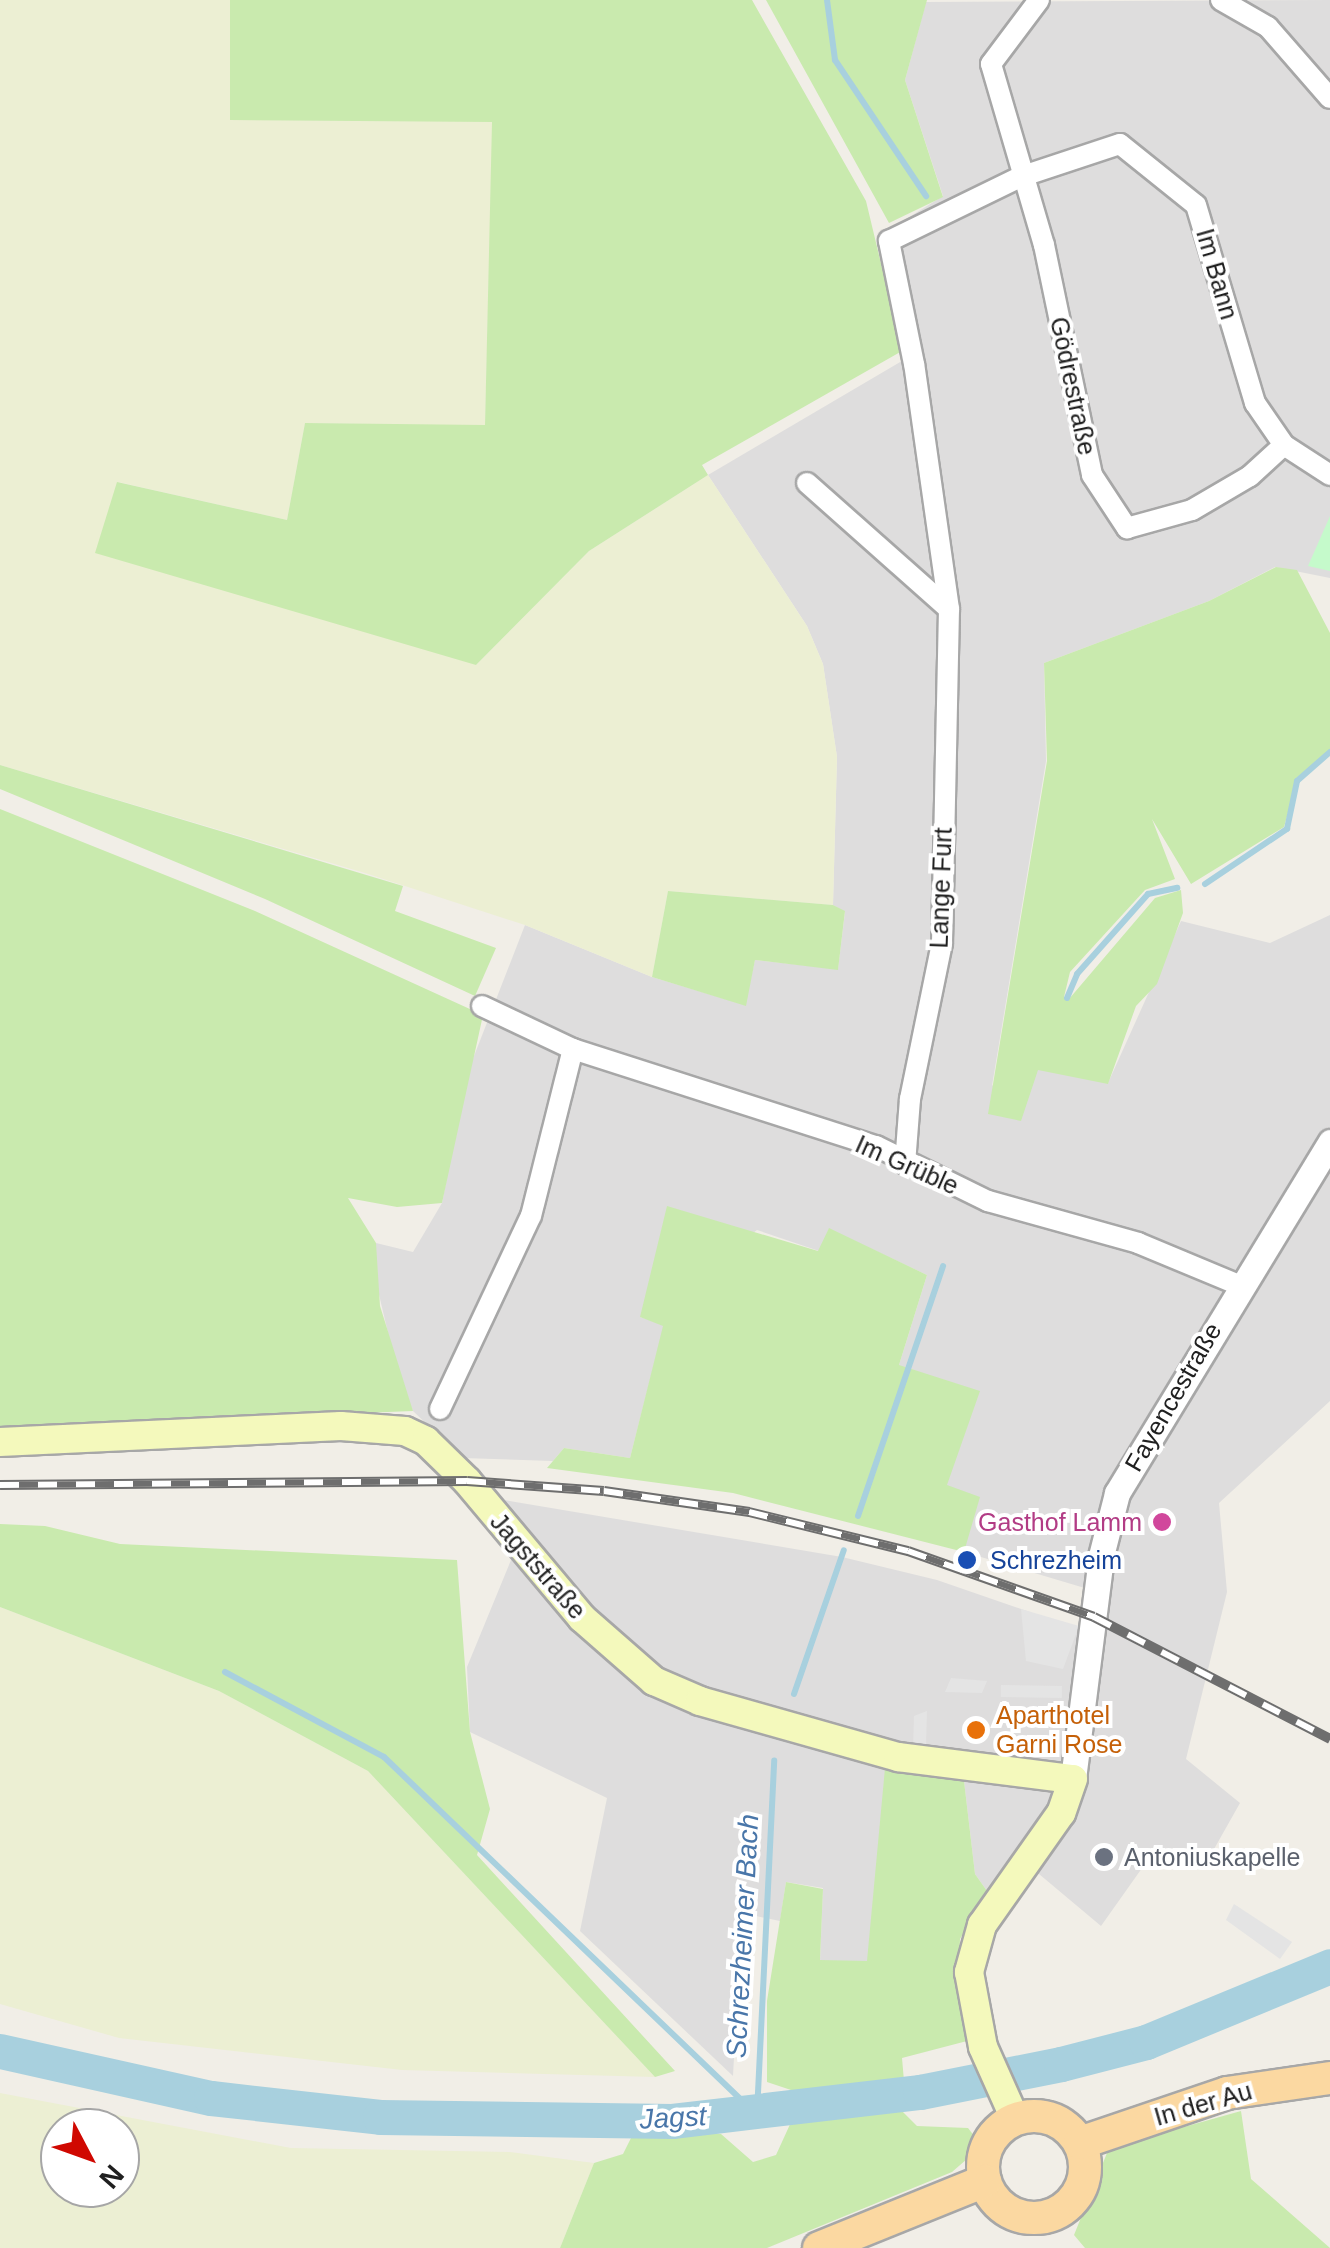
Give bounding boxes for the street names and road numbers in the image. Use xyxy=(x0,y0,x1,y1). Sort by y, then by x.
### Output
street label: Im Bann xyxy=(1190,225,1244,323)
street label: Gödrestraße xyxy=(1044,314,1102,458)
street label: Lange Furt xyxy=(924,827,958,949)
street label: Im Grüble xyxy=(851,1129,963,1201)
street label: Fayencestraße xyxy=(1118,1317,1228,1477)
street label: Jagststraße xyxy=(484,1507,592,1625)
street label: In der Au xyxy=(1150,2076,1256,2132)

